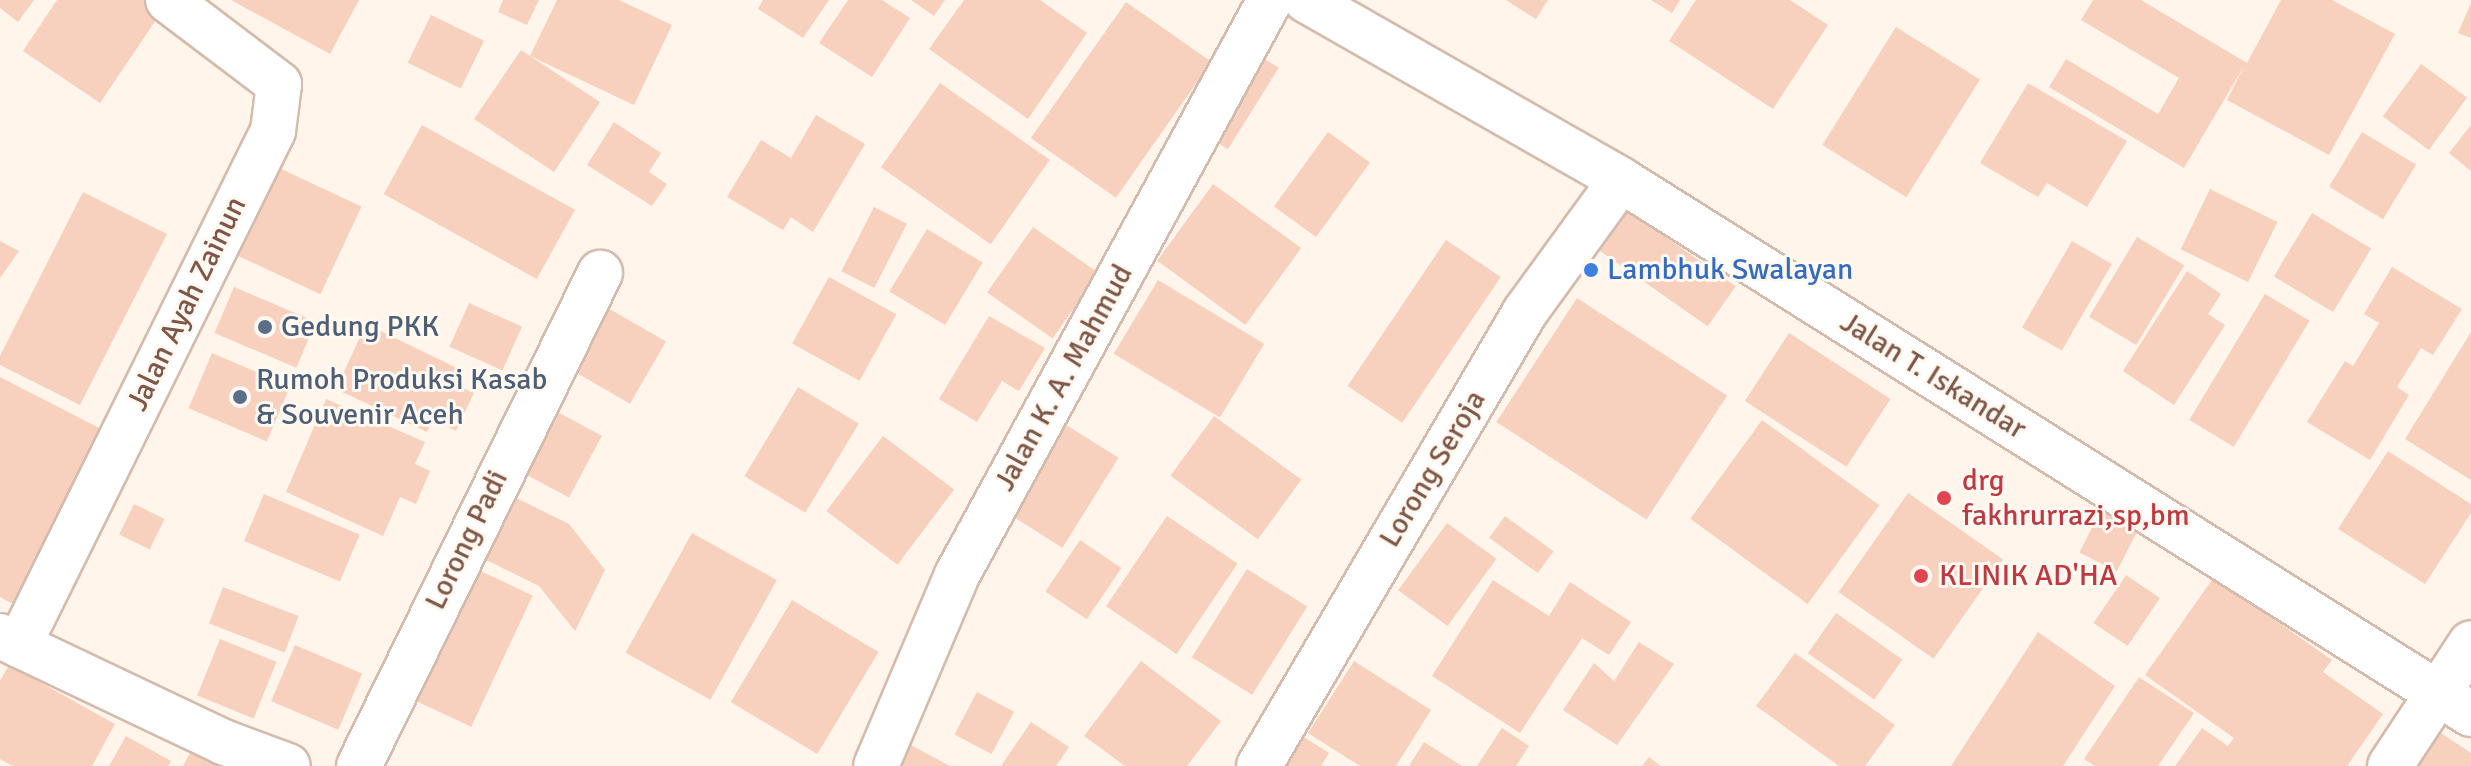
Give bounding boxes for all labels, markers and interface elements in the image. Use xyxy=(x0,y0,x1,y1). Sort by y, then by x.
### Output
street label: Jalan Ayah Zainun xyxy=(120,191,254,417)
place label: Lambhuk Swalayan xyxy=(1607,252,1853,288)
street label: Jalan K. A. Mahmud xyxy=(987,259,1141,497)
marker: Lambhuk Swalayan xyxy=(1582,261,1600,279)
street label: Jalan T. Iskandar xyxy=(1833,304,2033,448)
place label: Gedung PKK xyxy=(281,309,439,345)
marker: Gedung PKK xyxy=(256,318,274,336)
place label: Rumoh Produksi Kasab & Souvenir Aceh xyxy=(256,362,547,432)
street label: Lorong Seroja xyxy=(1372,384,1494,554)
marker: Rumoh Produksi Kasab & Souvenir Aceh xyxy=(231,388,249,406)
place label: drg fakhrurrazi,sp,bm xyxy=(1962,463,2190,534)
street label: Lorong Padi xyxy=(418,464,516,616)
marker: drg fakhrurrazi,sp,bm xyxy=(1933,487,1955,509)
place label: KLINIK AD'HA xyxy=(1939,558,2117,594)
marker: KLINIK AD'HA xyxy=(1910,565,1932,587)

